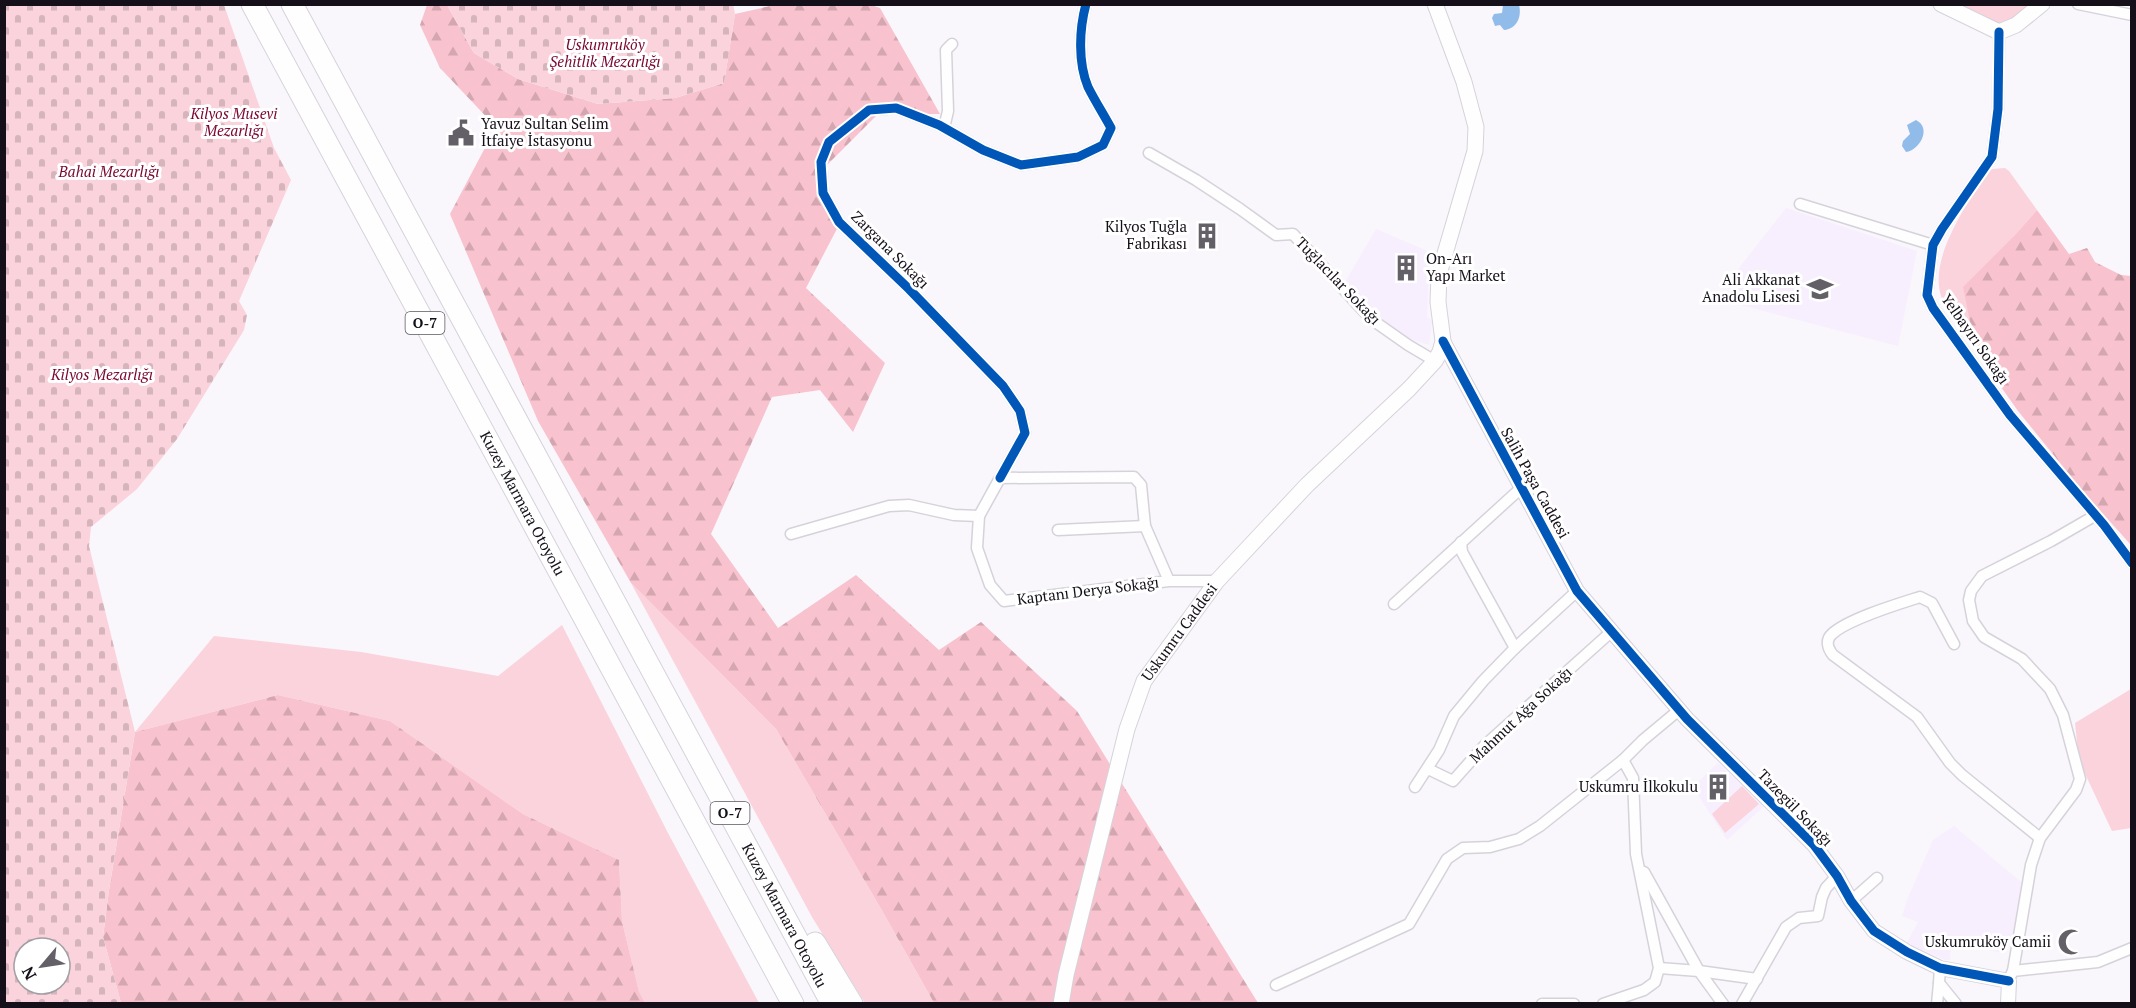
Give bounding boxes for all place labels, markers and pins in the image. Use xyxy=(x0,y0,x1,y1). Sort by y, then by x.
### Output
place label: Yavuz Sultan Selim İtfaiye İstasyonu xyxy=(481,113,609,150)
public building icon: Yavuz Sultan Selim İtfaiye İstasyonu xyxy=(446,118,476,148)
place label: Kilyos Tuğla Fabrikası xyxy=(1105,216,1187,253)
building icon: Kilyos Tuğla Fabrikası xyxy=(1192,221,1222,251)
place label: On-Arı Yapı Market xyxy=(1426,248,1506,285)
building icon: On-Arı Yapı Market xyxy=(1391,253,1421,283)
place label: Ali Akkanat Anadolu Lisesi xyxy=(1702,269,1800,306)
school or university icon: Ali Akkanat Anadolu Lisesi xyxy=(1805,274,1835,304)
building icon: Uskumru İlkokulu xyxy=(1703,772,1733,802)
place label: Uskumru İlkokulu xyxy=(1579,776,1698,796)
mosque icon: Uskumruköy Camii xyxy=(2056,927,2086,957)
place label: Uskumruköy Camii xyxy=(1925,931,2051,951)

